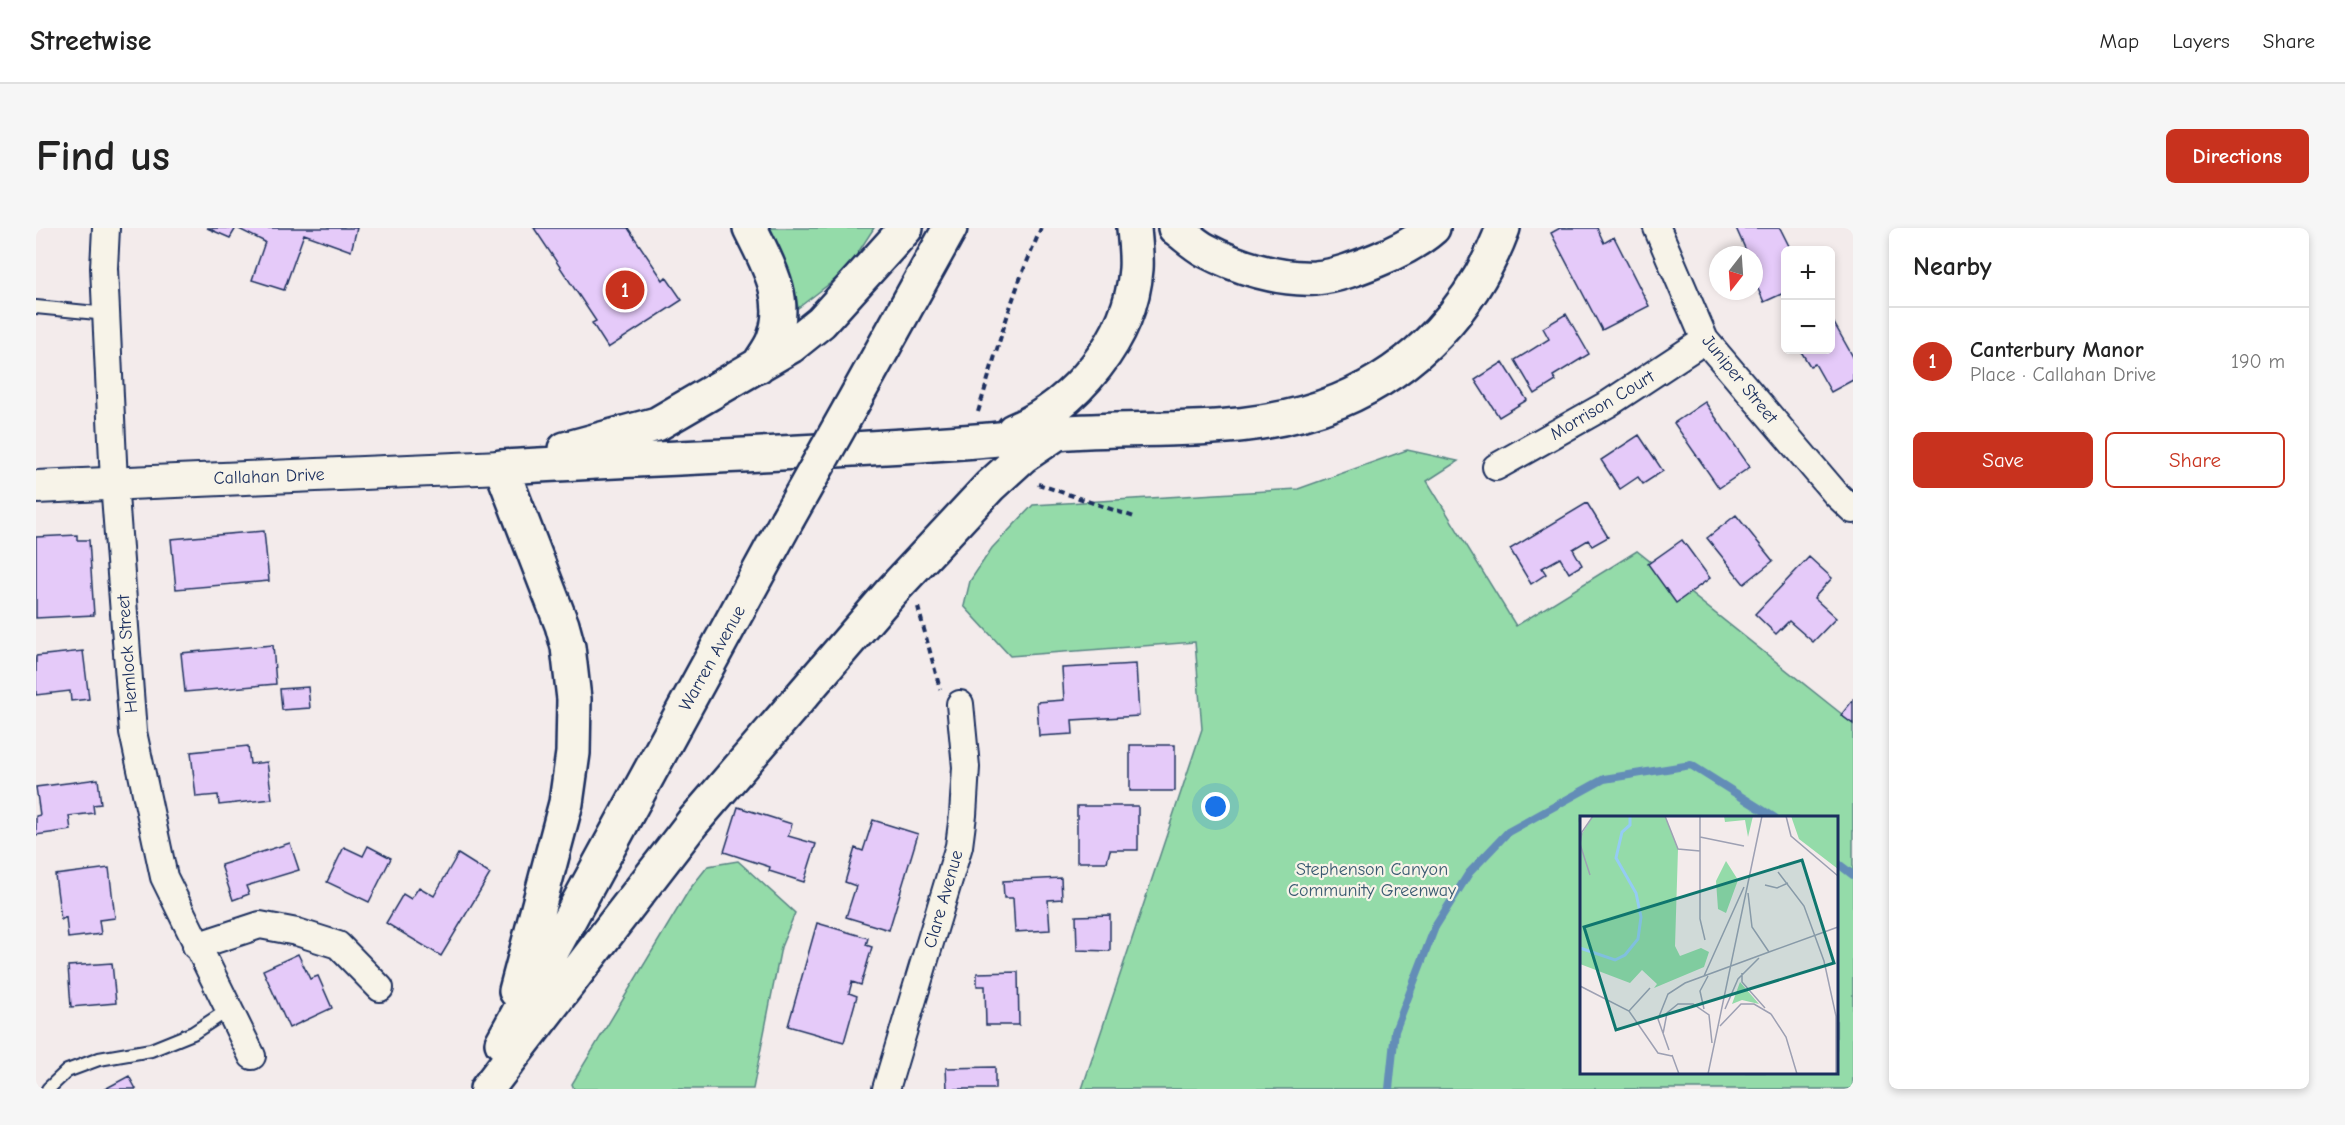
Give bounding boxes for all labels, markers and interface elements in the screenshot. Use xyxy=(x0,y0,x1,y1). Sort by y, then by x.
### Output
text: Streetwise xyxy=(30,25,151,57)
text: Map xyxy=(2100,29,2139,53)
text: Layers xyxy=(2172,29,2230,53)
text: Share xyxy=(2263,29,2315,53)
button: Directions xyxy=(2166,129,2309,183)
text: Find us xyxy=(36,132,170,181)
north arrow xyxy=(1709,246,1763,300)
map controls xyxy=(1781,246,1835,354)
button: + xyxy=(1781,246,1835,300)
text: Nearby xyxy=(1913,252,1992,282)
pin: 1 xyxy=(606,268,644,312)
button: − xyxy=(1781,300,1835,354)
street label: Juniper Street xyxy=(1697,331,1782,429)
text: Canterbury Manor xyxy=(1970,337,2144,363)
text: 1 xyxy=(1929,350,1936,373)
text: 190 m xyxy=(2231,350,2285,373)
text: Place · Callahan Drive xyxy=(1970,363,2156,386)
street label: Morrison Court xyxy=(1546,366,1659,445)
button: Save xyxy=(1913,432,2093,488)
button: Share xyxy=(2105,432,2285,488)
street label: Callahan Drive xyxy=(213,464,325,489)
street label: Hemlock Street xyxy=(113,593,142,714)
street label: Warren Avenue xyxy=(675,602,750,715)
your location xyxy=(1201,792,1230,821)
inset map xyxy=(1580,816,1838,1074)
street label: Clare Avenue xyxy=(919,848,967,951)
park label: Stephenson Canyon Community Greenway xyxy=(1288,859,1457,901)

